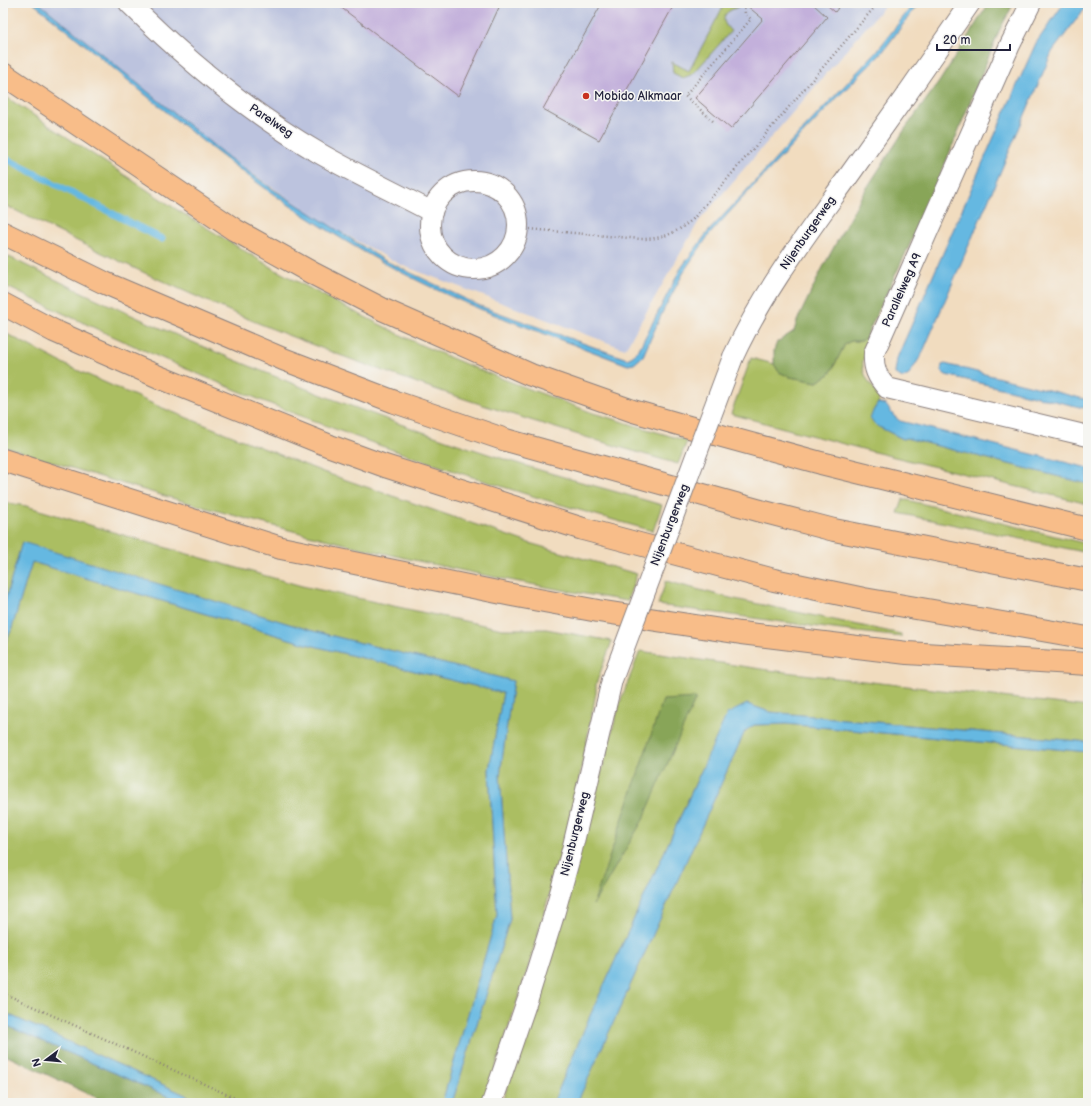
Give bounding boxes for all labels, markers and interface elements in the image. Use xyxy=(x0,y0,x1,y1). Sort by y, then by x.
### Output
scale bar xyxy=(937,26,1010,52)
text: 20 m xyxy=(943,33,970,48)
place label: Mobido Alkmaar xyxy=(594,89,682,104)
marker: Mobido Alkmaar xyxy=(581,91,591,101)
street label: Parelweg xyxy=(246,101,296,141)
street label: Nijenburgerweg xyxy=(777,193,839,273)
street label: Parallelweg A9 xyxy=(879,251,925,329)
street label: Nijenburgerweg xyxy=(647,482,693,568)
street label: Nijenburgerweg xyxy=(557,790,593,878)
north arrow xyxy=(26,1040,66,1080)
text: N xyxy=(29,1057,44,1068)

